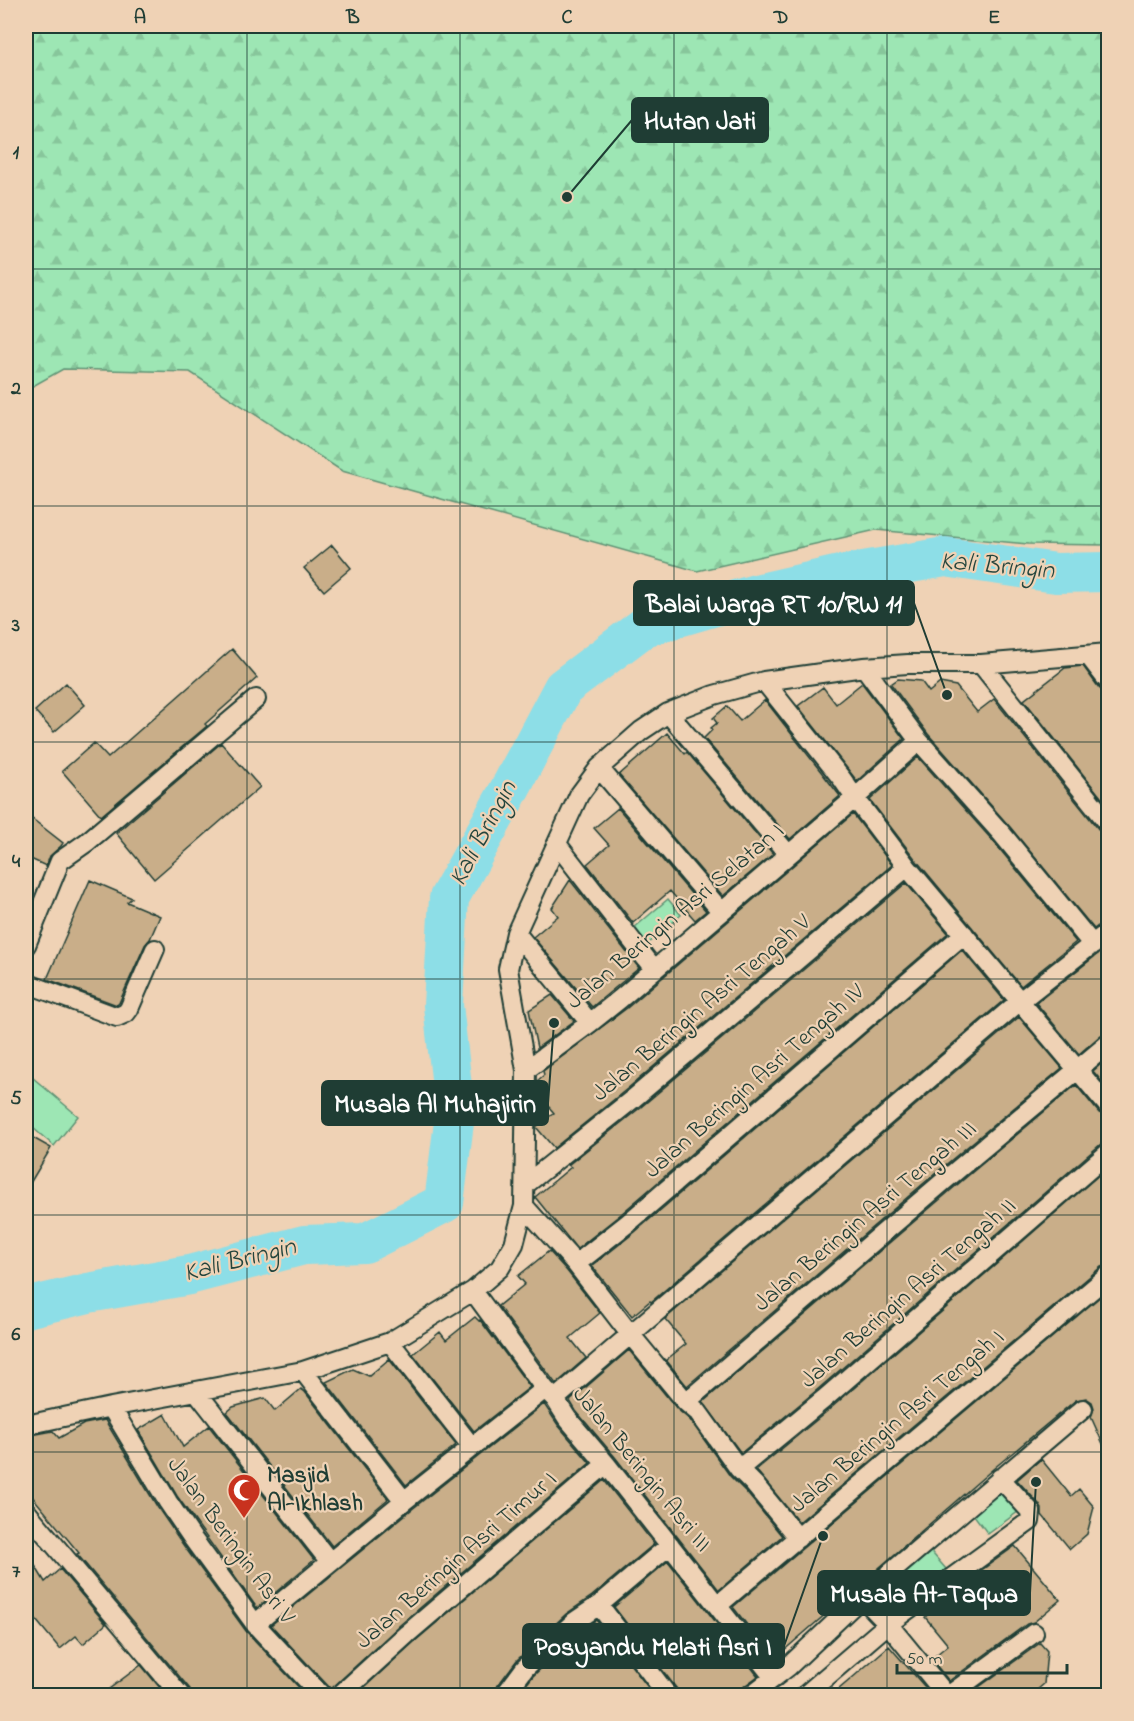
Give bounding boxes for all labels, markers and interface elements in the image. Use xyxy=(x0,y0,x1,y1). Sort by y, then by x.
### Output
text: A xyxy=(134,4,146,33)
text: B xyxy=(345,4,360,33)
text: C xyxy=(562,4,573,33)
text: D xyxy=(773,4,788,33)
text: E xyxy=(988,4,1000,33)
callout: Hutan Jati xyxy=(632,98,768,142)
text: Hutan Jati xyxy=(644,104,756,142)
text: 1 xyxy=(13,139,20,168)
text: 2 xyxy=(10,375,21,404)
water label: Kali Bringin xyxy=(938,543,1057,591)
callout: Balai Warga RT 10/RW 11 xyxy=(634,581,914,625)
text: Balai Warga RT 10/RW 11 xyxy=(645,587,903,626)
text: 3 xyxy=(11,612,20,641)
water label: Kali Bringin xyxy=(440,774,528,893)
street label: Jalan Beringin Asri Selatan I xyxy=(559,815,793,1019)
text: 4 xyxy=(12,848,21,877)
street label: Jalan Beringin Asri Tengah V xyxy=(585,906,820,1111)
street label: Jalan Beringin Asri Tengah IV xyxy=(637,976,873,1188)
callout: Musala Al Muhajirin xyxy=(322,1081,548,1125)
text: 5 xyxy=(10,1085,22,1114)
text: Musala Al Muhajirin xyxy=(334,1087,536,1125)
street label: Jalan Beringin Asri Tengah III xyxy=(749,1115,983,1319)
street label: Jalan Beringin Asri Tengah II xyxy=(795,1192,1023,1396)
water label: Kali Bringin xyxy=(180,1228,301,1293)
text: 6 xyxy=(12,1321,21,1350)
street label: Jalan Beringin Asri Tengah I xyxy=(783,1322,1013,1522)
street label: Jalan Beringin Asri III xyxy=(563,1379,719,1561)
street label: Jalan Beringin Asri V xyxy=(157,1450,303,1632)
place label: Masjid Al-Ikhlash xyxy=(267,1459,363,1522)
street label: Jalan Beringin Asri Timur I xyxy=(348,1463,566,1659)
mosque icon: Masjid Al-Ikhlash xyxy=(226,1472,262,1519)
text: 7 xyxy=(12,1558,21,1587)
callout: Musala At-Taqwa xyxy=(818,1571,1030,1615)
text: Musala At-Taqwa xyxy=(830,1577,1018,1615)
callout: Posyandu Melati Asri I xyxy=(523,1624,784,1668)
text: Posyandu Melati Asri I xyxy=(534,1630,772,1668)
scale bar xyxy=(897,1637,1066,1675)
text: 50 m xyxy=(906,1647,943,1673)

